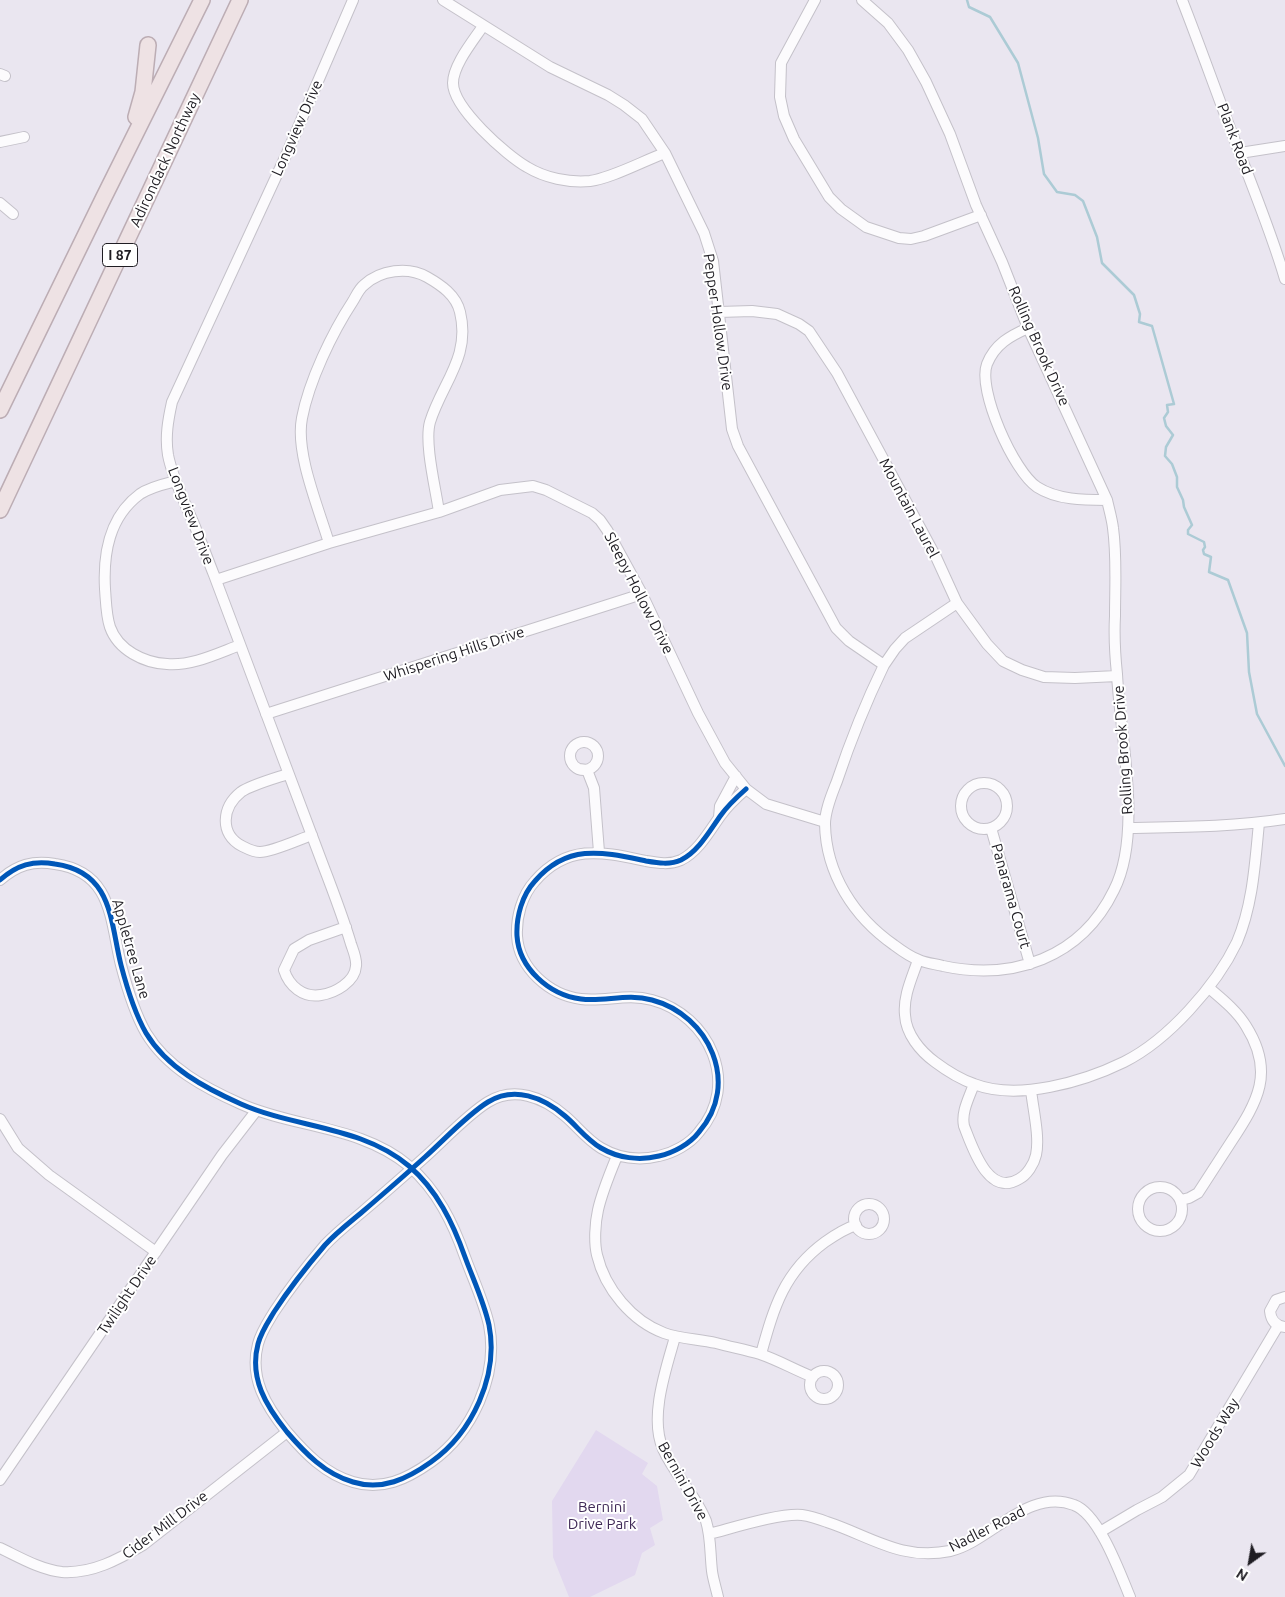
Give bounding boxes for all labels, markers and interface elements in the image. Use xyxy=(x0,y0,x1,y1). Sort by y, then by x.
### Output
street label: Longview Drive xyxy=(268,77,326,179)
street label: Adirondack Northway xyxy=(126,90,204,230)
street label: Plank Road xyxy=(1213,101,1257,177)
road number: I 87 xyxy=(102,244,138,266)
street label: Pepper Hollow Drive xyxy=(699,252,737,392)
street label: Rolling Brook Drive xyxy=(1004,283,1074,409)
street label: Mountain Laurel xyxy=(875,455,943,561)
street label: Longview Drive xyxy=(164,465,218,567)
street label: Sleepy Hollow Drive xyxy=(601,529,677,657)
street label: Whispering Hills Drive xyxy=(381,623,527,685)
street label: Rolling Brook Drive xyxy=(1110,685,1136,815)
street label: Panarama Court xyxy=(987,841,1035,951)
street label: Appletree Lane xyxy=(108,897,154,1001)
street label: Twilight Drive xyxy=(94,1252,160,1338)
street label: Woods Way xyxy=(1187,1395,1243,1471)
street label: Bernini Drive xyxy=(654,1439,712,1523)
street label: Cider Mill Drive xyxy=(119,1487,211,1563)
park label: Bernini Drive Park xyxy=(568,1498,636,1533)
street label: Nadler Road xyxy=(946,1502,1028,1556)
north arrow xyxy=(1225,1537,1275,1587)
text: N xyxy=(1233,1565,1251,1584)

